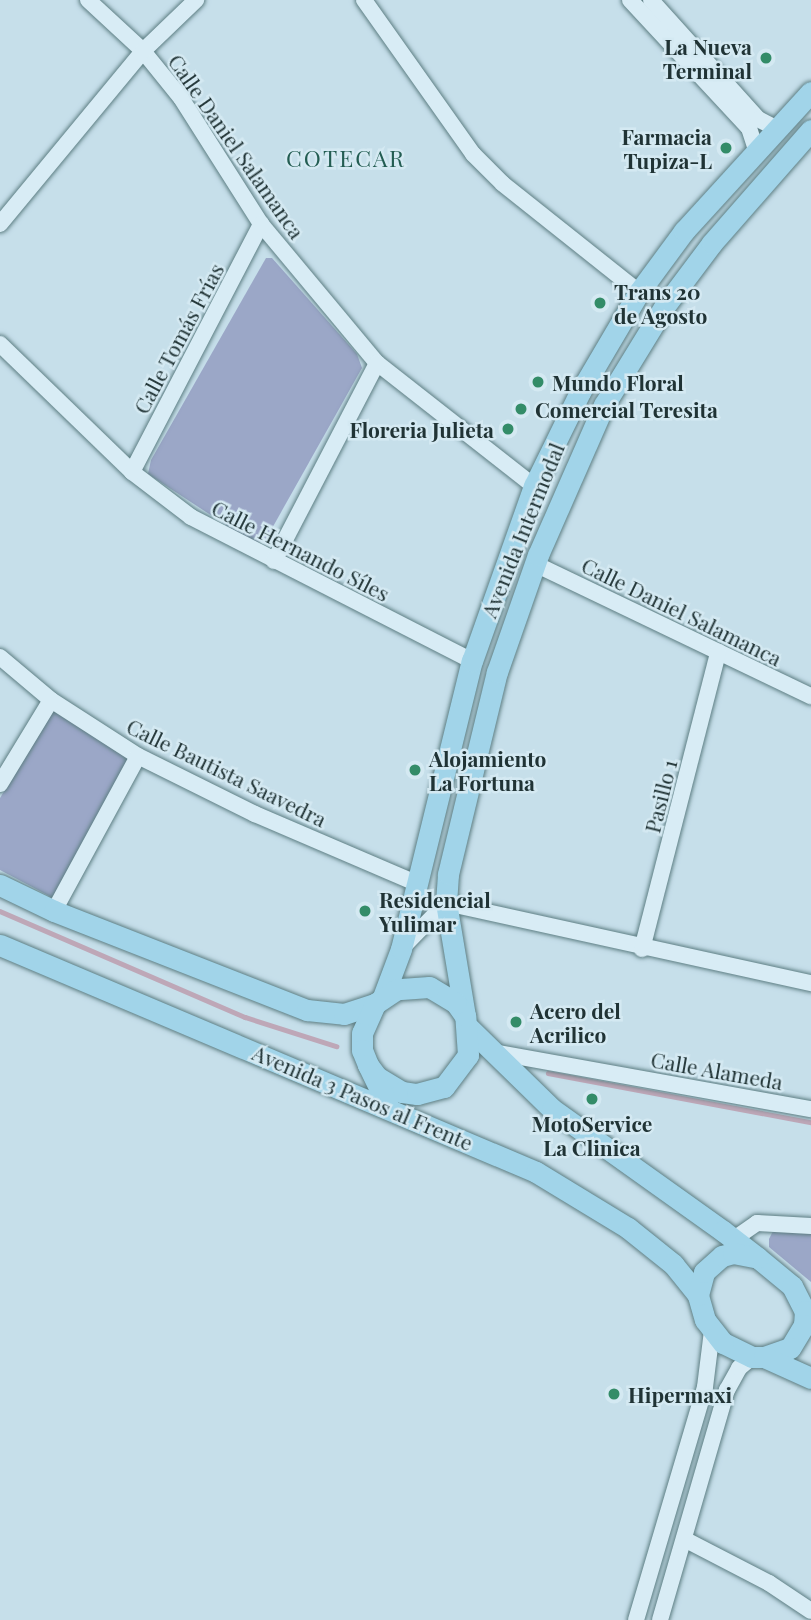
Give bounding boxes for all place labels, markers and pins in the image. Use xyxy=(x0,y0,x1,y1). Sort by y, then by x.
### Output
place label: La Nueva Terminal xyxy=(663,33,752,83)
marker: La Nueva Terminal xyxy=(758,50,774,66)
place label: Farmacia Tupiza-L xyxy=(621,123,712,173)
marker: Farmacia Tupiza-L xyxy=(718,140,734,156)
place label: Trans 20 de Agosto xyxy=(614,278,708,328)
marker: Trans 20 de Agosto xyxy=(592,295,608,311)
place label: Mundo Floral xyxy=(552,369,684,395)
marker: Mundo Floral xyxy=(530,374,546,390)
place label: Comercial Teresita xyxy=(535,396,718,422)
marker: Comercial Teresita xyxy=(513,401,529,417)
place label: Floreria Julieta xyxy=(349,416,494,442)
marker: Floreria Julieta xyxy=(500,421,516,437)
place label: Alojamiento La Fortuna xyxy=(429,745,546,795)
marker: Alojamiento La Fortuna xyxy=(407,762,423,778)
place label: Residencial Yulimar xyxy=(379,886,491,936)
marker: Residencial Yulimar xyxy=(357,903,373,919)
place label: Acero del Acrilico xyxy=(530,997,621,1047)
marker: Acero del Acrilico xyxy=(508,1014,524,1030)
marker: MotoService La Clinica xyxy=(584,1091,600,1107)
place label: MotoService La Clinica xyxy=(532,1110,652,1160)
place label: Hipermaxi xyxy=(628,1381,732,1407)
marker: Hipermaxi xyxy=(606,1386,622,1402)

